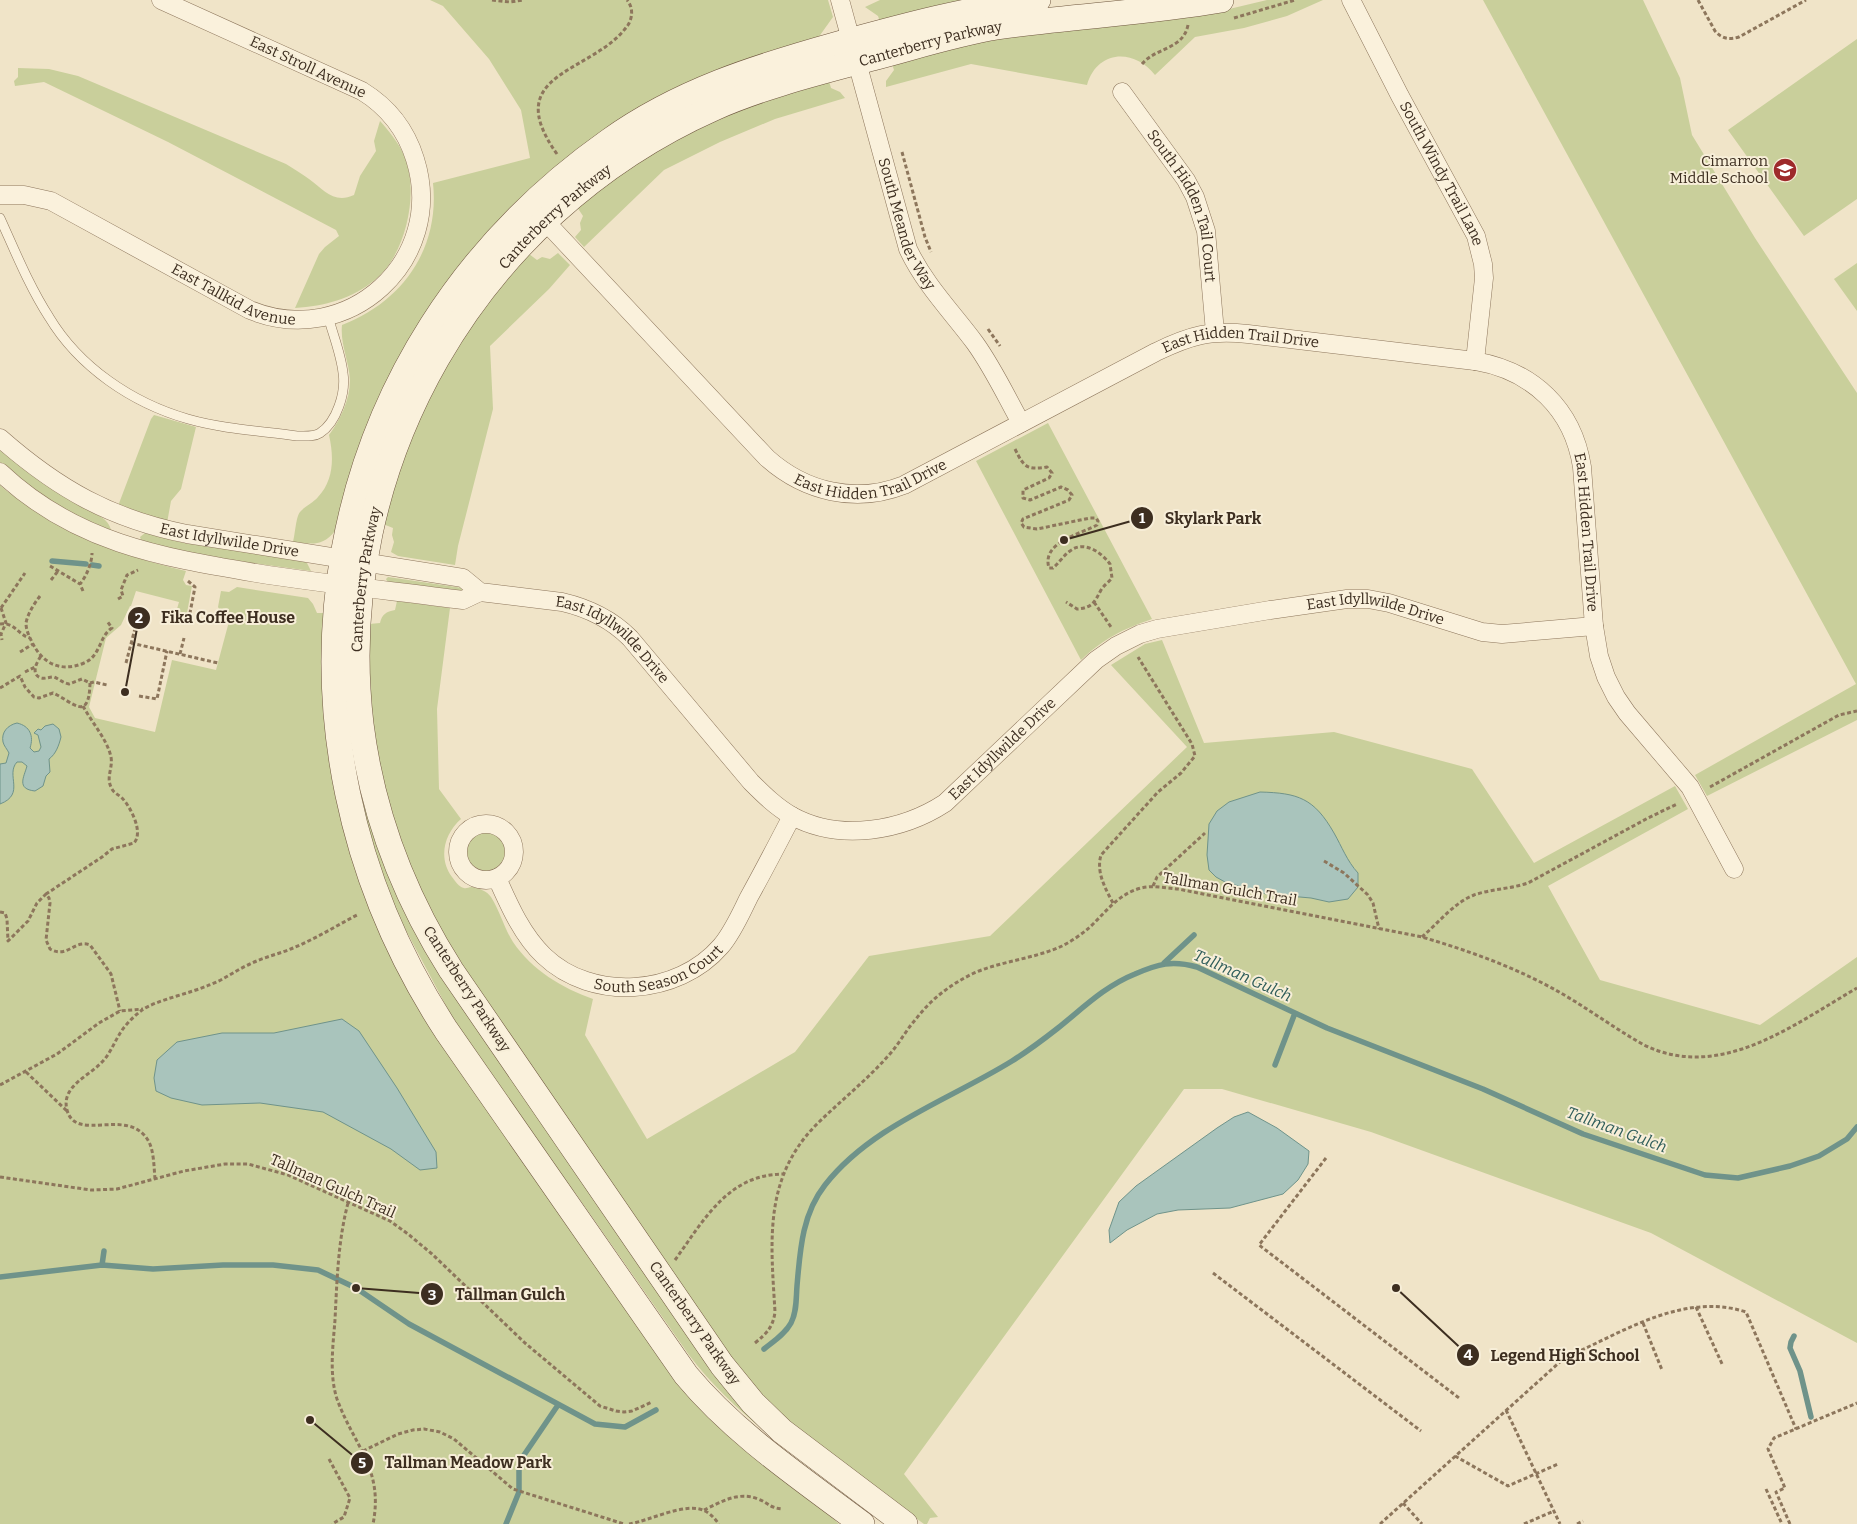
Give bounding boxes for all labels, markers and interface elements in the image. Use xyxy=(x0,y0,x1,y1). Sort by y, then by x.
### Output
street label: Canterberry Parkway xyxy=(857,17,1003,70)
street label: East Stroll Avenue xyxy=(247,32,369,102)
street label: South Windy Trail Lane xyxy=(1396,98,1487,248)
street label: South Hidden Tail Court xyxy=(1143,126,1220,284)
place label: Cimarron Middle School xyxy=(1670,152,1768,187)
street label: South Meander Way xyxy=(875,156,939,293)
school or university icon: Cimarron Middle School xyxy=(1772,157,1798,183)
street label: Canterberry Parkway xyxy=(495,160,615,273)
street label: East Tallkid Avenue xyxy=(168,260,296,329)
street label: East Hidden Trail Drive xyxy=(1159,324,1320,357)
street label: East Hidden Trail Drive xyxy=(1570,451,1602,613)
street label: East Hidden Trail Drive xyxy=(791,455,950,503)
callout: Skylark Park xyxy=(1130,503,1271,534)
street label: Canterberry Parkway xyxy=(348,505,385,652)
text: 1 xyxy=(1139,509,1146,527)
text: Skylark Park xyxy=(1165,509,1262,528)
street label: East Idyllwilde Drive xyxy=(158,519,300,561)
street label: East Idyllwilde Drive xyxy=(1305,590,1447,629)
street label: East Idyllwilde Drive xyxy=(555,592,673,687)
callout: Fika Coffee House xyxy=(126,602,305,633)
text: Fika Coffee House xyxy=(161,608,295,627)
text: 2 xyxy=(135,609,143,627)
street label: East Idyllwilde Drive xyxy=(945,694,1059,804)
street label: Tallman Gulch Trail xyxy=(1162,868,1298,910)
street label: Canterberry Parkway xyxy=(419,923,515,1055)
street label: South Season Court xyxy=(592,941,727,996)
water label: Tallman Gulch xyxy=(1191,945,1295,1006)
water label: Tallman Gulch xyxy=(1564,1103,1669,1156)
street label: Tallman Gulch Trail xyxy=(267,1150,399,1222)
street label: Canterberry Parkway xyxy=(646,1258,744,1388)
callout: Tallman Gulch xyxy=(419,1279,575,1310)
text: Tallman Gulch xyxy=(455,1285,565,1304)
text: 3 xyxy=(428,1286,436,1304)
callout: Legend High School xyxy=(1456,1339,1650,1370)
text: 4 xyxy=(1463,1346,1473,1364)
text: Legend High School xyxy=(1490,1346,1640,1365)
callout: Tallman Meadow Park xyxy=(349,1447,562,1478)
text: Tallman Meadow Park xyxy=(384,1453,552,1472)
text: 5 xyxy=(358,1454,366,1472)

